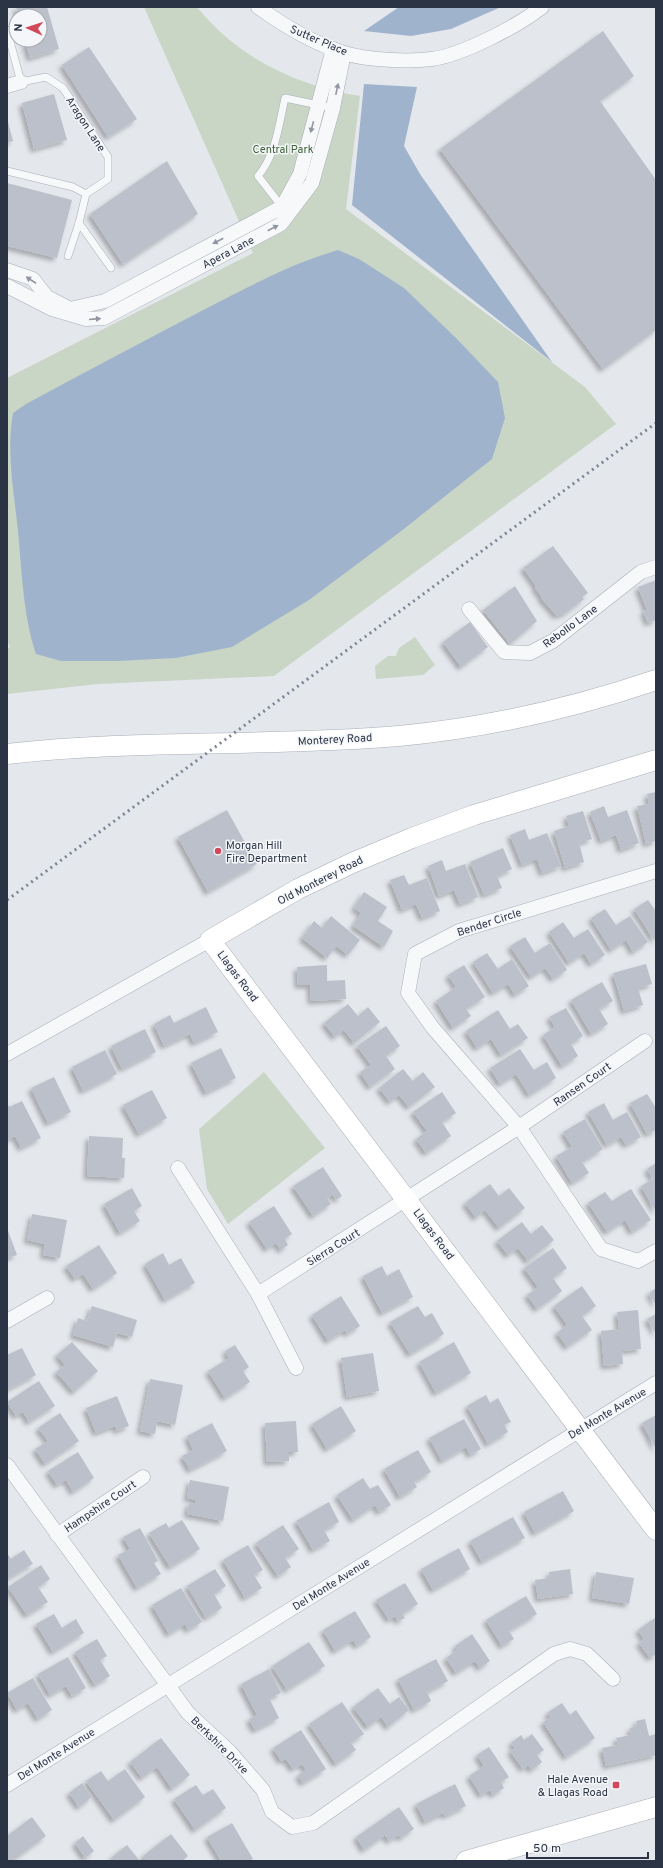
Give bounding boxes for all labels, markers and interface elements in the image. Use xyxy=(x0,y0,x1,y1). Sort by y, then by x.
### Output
north arrow xyxy=(8,8,48,48)
text: N xyxy=(12,23,26,32)
street label: Sutter Place xyxy=(288,23,349,59)
one-way arrow xyxy=(334,83,340,95)
street label: Aragon Lane xyxy=(62,94,108,155)
one-way arrow xyxy=(309,121,315,133)
park label: Central Park xyxy=(253,143,314,157)
one-way arrow xyxy=(267,225,278,232)
street label: Apera Lane xyxy=(200,233,257,272)
one-way arrow xyxy=(213,237,224,244)
one-way arrow xyxy=(25,277,37,284)
one-way arrow xyxy=(89,315,101,322)
street label: Rebollo Lane xyxy=(540,602,601,651)
street label: Monterey Road xyxy=(297,731,373,749)
place label: Morgan Hill Fire Department xyxy=(226,839,307,866)
marker: Morgan Hill Fire Department xyxy=(213,846,223,856)
street label: Old Monterey Road xyxy=(275,853,366,909)
street label: Bender Circle xyxy=(455,906,523,940)
street label: Llagas Road xyxy=(213,948,261,1005)
street label: Ransen Court xyxy=(551,1060,614,1110)
street label: Llagas Road xyxy=(409,1206,457,1263)
street label: Sierra Court xyxy=(304,1226,363,1270)
street label: Del Monte Avenue xyxy=(566,1385,649,1443)
street label: Hampshire Court xyxy=(62,1478,139,1536)
street label: Del Monte Avenue xyxy=(290,1555,373,1614)
street label: Berkshire Drive xyxy=(188,1714,251,1778)
street label: Del Monte Avenue xyxy=(15,1725,98,1784)
place label: Hale Avenue & Llagas Road xyxy=(538,1773,608,1800)
marker: Hale Avenue & Llagas Road xyxy=(611,1780,621,1790)
scale bar xyxy=(527,1834,648,1860)
text: 50 m xyxy=(533,1841,561,1857)

